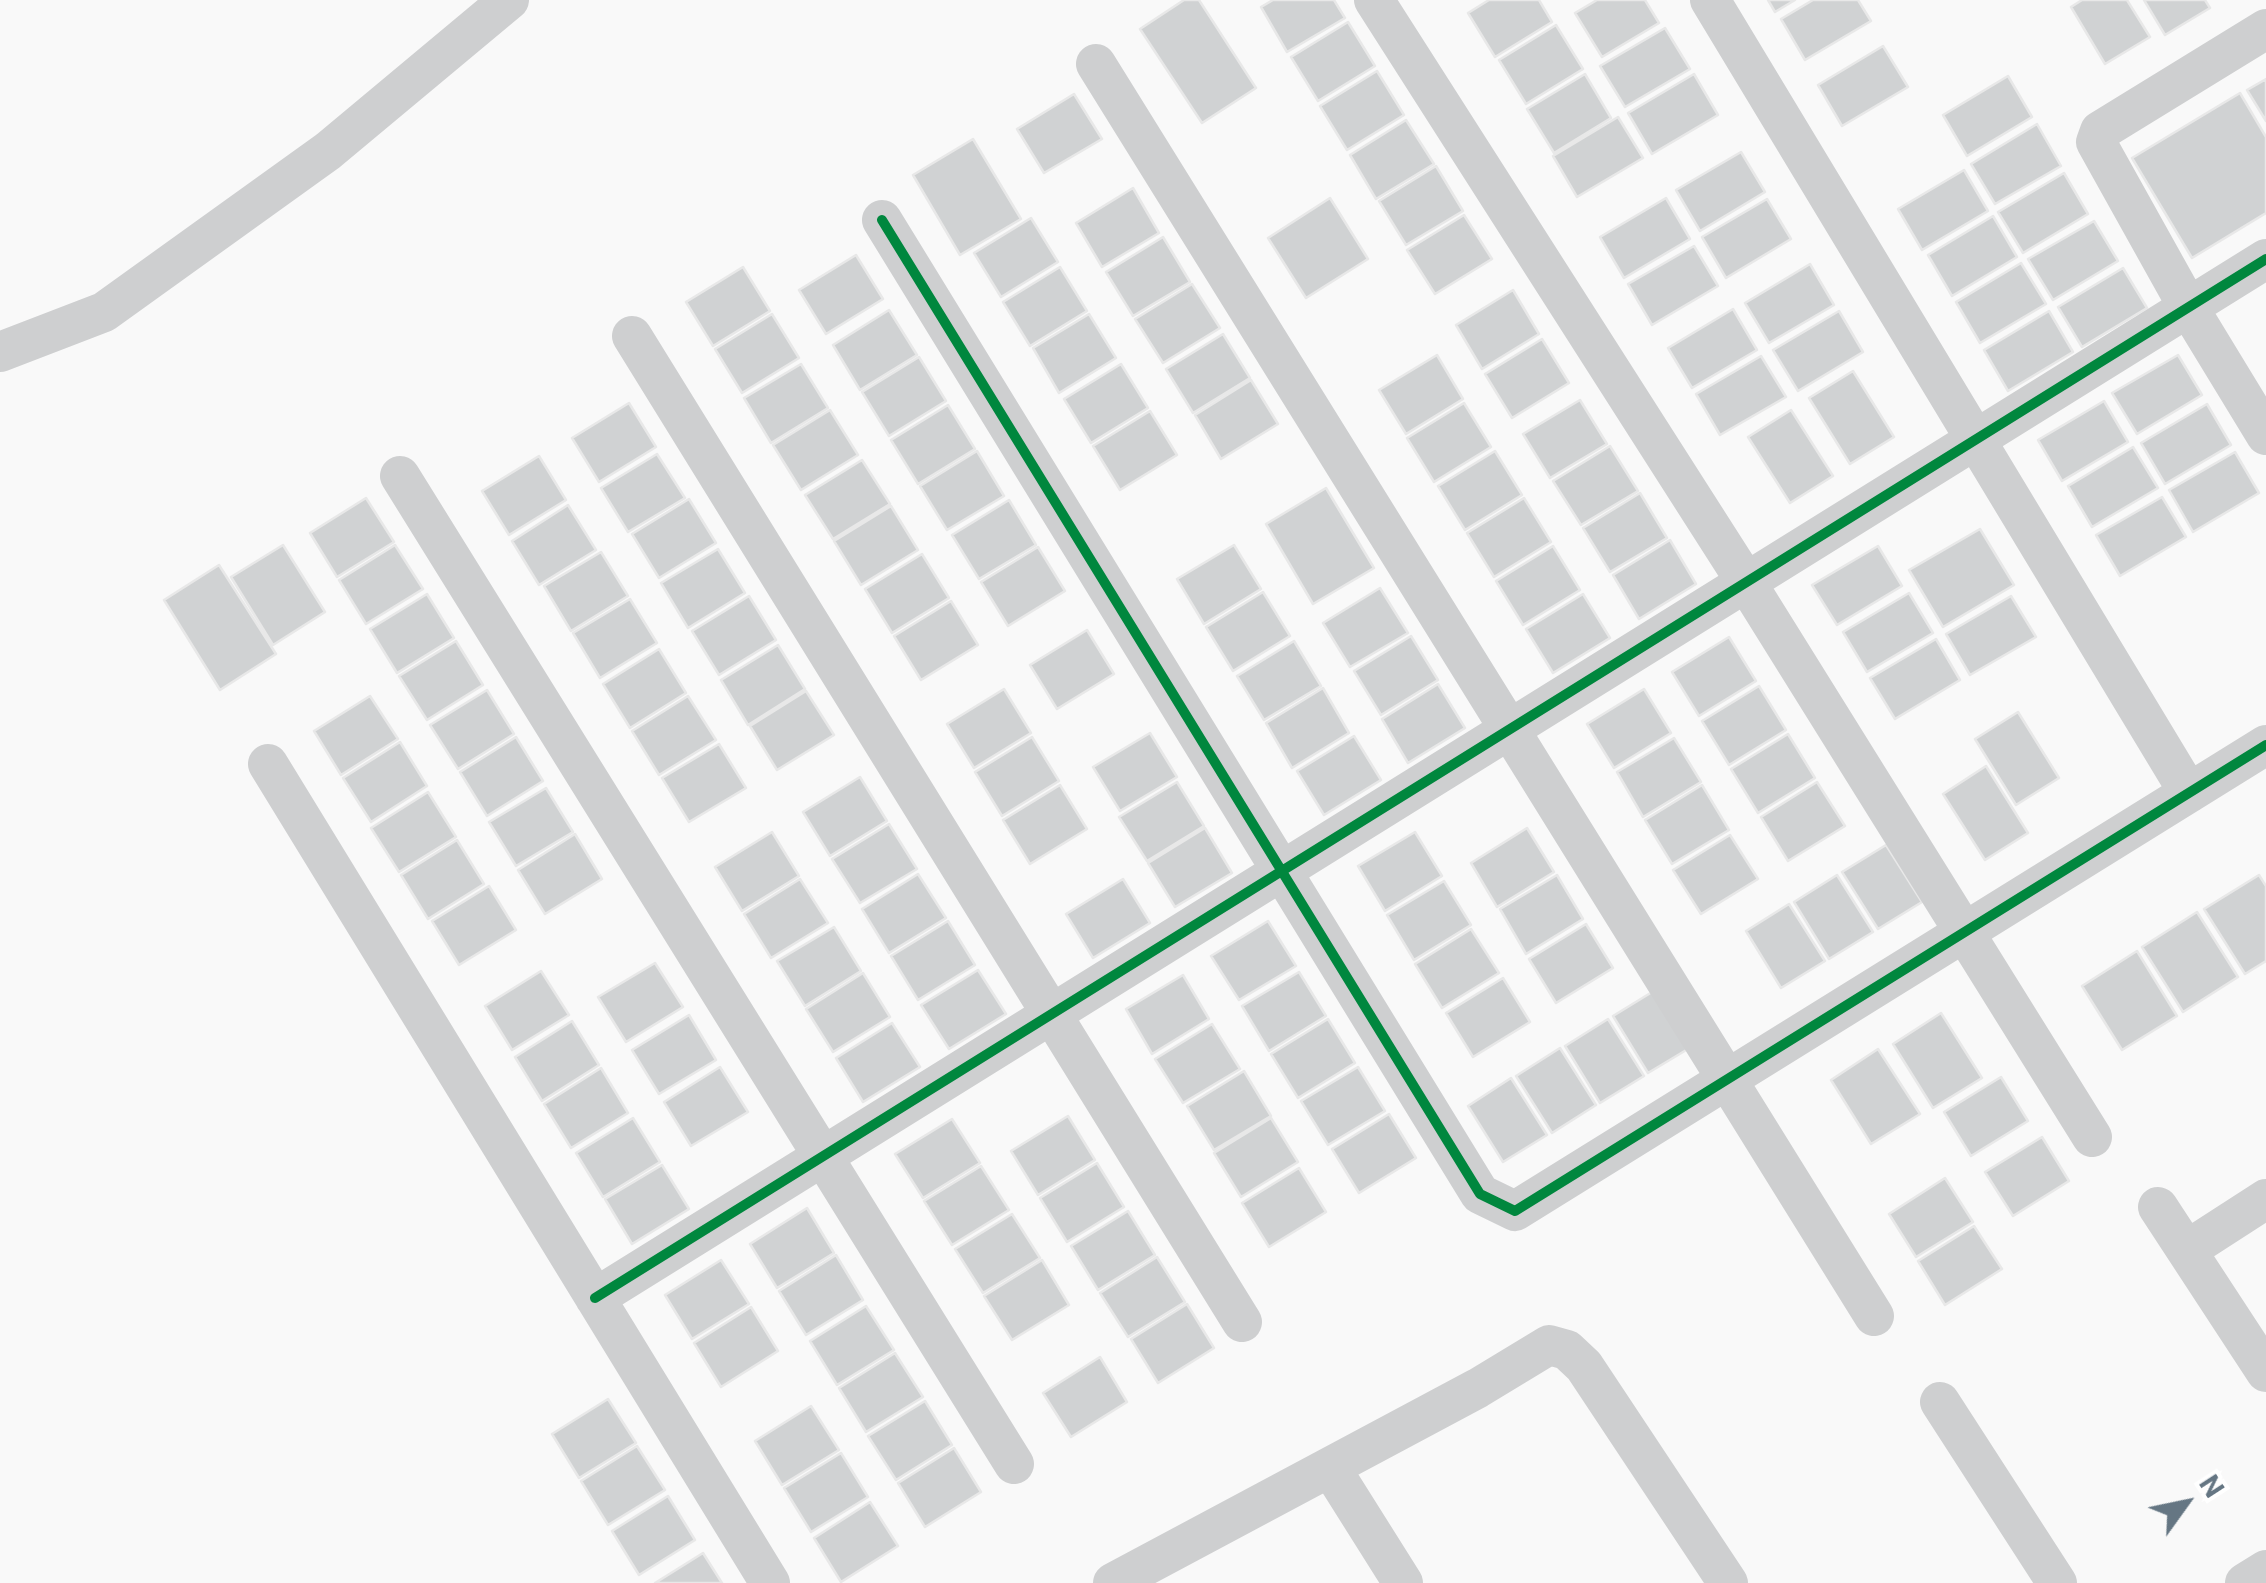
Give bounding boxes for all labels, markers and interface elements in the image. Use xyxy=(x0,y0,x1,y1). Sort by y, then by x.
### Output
north arrow xyxy=(2136,1453,2236,1553)
text: N xyxy=(2192,1469,2231,1504)

